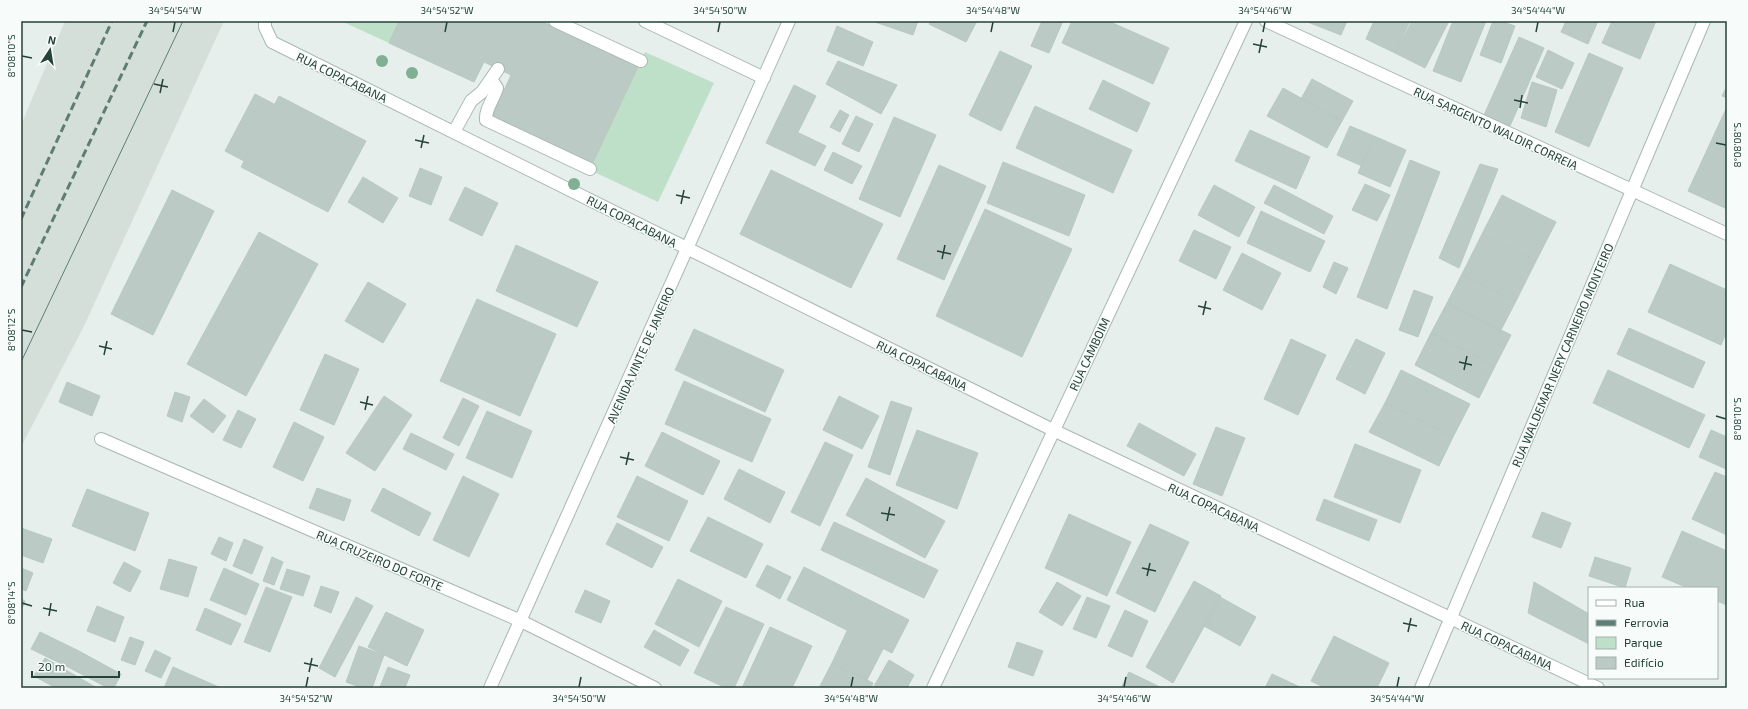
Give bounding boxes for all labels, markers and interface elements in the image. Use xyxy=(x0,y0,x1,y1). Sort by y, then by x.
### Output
text: 34°54'54"W xyxy=(148,4,202,16)
text: 34°54'52"W xyxy=(421,4,474,16)
text: 34°54'50"W xyxy=(693,4,747,16)
text: 34°54'48"W xyxy=(966,4,1020,16)
text: 34°54'46"W xyxy=(1238,4,1292,16)
text: 34°54'44"W xyxy=(1511,4,1565,16)
north arrow xyxy=(30,30,70,70)
text: N xyxy=(47,33,57,47)
text: 8°08'10"S xyxy=(5,34,17,78)
street label: RUA COPACABANA xyxy=(294,49,390,105)
street label: RUA SARGENTO WALDIR CORREIA xyxy=(1412,84,1581,173)
text: 8°08'08"S xyxy=(1731,122,1743,168)
street label: RUA COPACABANA xyxy=(585,192,680,250)
street label: RUA WALDEMAR NERY CARNEIRO MONTEIRO xyxy=(1508,241,1616,469)
street label: AVENIDA VINTE DE JANEIRO xyxy=(604,285,676,425)
text: 8°08'12"S xyxy=(5,308,17,351)
street label: RUA CAMBOIM xyxy=(1066,315,1112,393)
street label: RUA COPACABANA xyxy=(874,337,970,393)
text: 8°08'10"S xyxy=(1731,397,1743,441)
street label: RUA COPACABANA xyxy=(1166,480,1262,535)
street label: RUA CRUZEIRO DO FORTE xyxy=(315,527,446,593)
text: 8°08'14"S xyxy=(5,581,17,625)
legend xyxy=(1588,587,1718,679)
text: Rua xyxy=(1624,595,1645,609)
text: Ferrovia xyxy=(1624,615,1669,629)
street label: RUA COPACABANA xyxy=(1459,618,1555,673)
text: Parque xyxy=(1624,635,1662,649)
scale bar xyxy=(32,653,119,679)
text: Edifício xyxy=(1624,655,1664,669)
text: 20 m xyxy=(38,659,65,673)
text: 34°54'52"W xyxy=(280,692,333,704)
text: 34°54'50"W xyxy=(552,692,606,704)
text: 34°54'48"W xyxy=(824,692,878,704)
text: 34°54'46"W xyxy=(1097,692,1151,704)
text: 34°54'44"W xyxy=(1370,692,1424,704)

